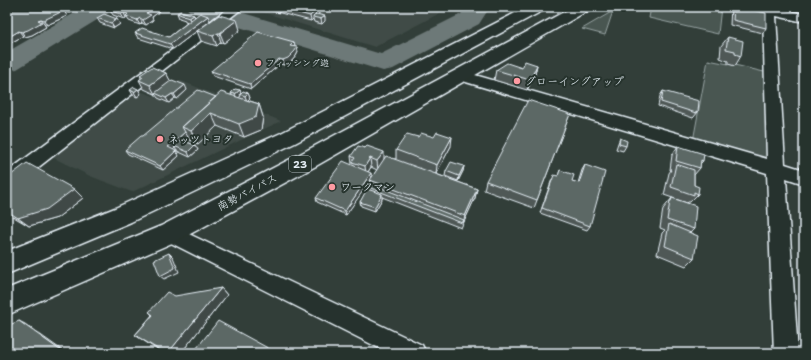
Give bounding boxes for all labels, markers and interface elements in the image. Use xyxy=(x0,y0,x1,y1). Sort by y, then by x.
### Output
place label: フィッシング遊 xyxy=(266,57,329,69)
marker: フィッシング遊 xyxy=(253,58,263,68)
place label: グローイングアップ xyxy=(525,74,624,89)
marker: グローイングアップ xyxy=(512,76,522,86)
place label: ネッツトヨタ xyxy=(168,132,234,147)
marker: ネッツトヨタ xyxy=(155,134,165,144)
road number: 23 xyxy=(289,156,311,172)
street label: 南勢バイパス xyxy=(215,170,280,215)
place label: ワークマン xyxy=(340,180,395,195)
marker: ワークマン xyxy=(327,182,337,192)

